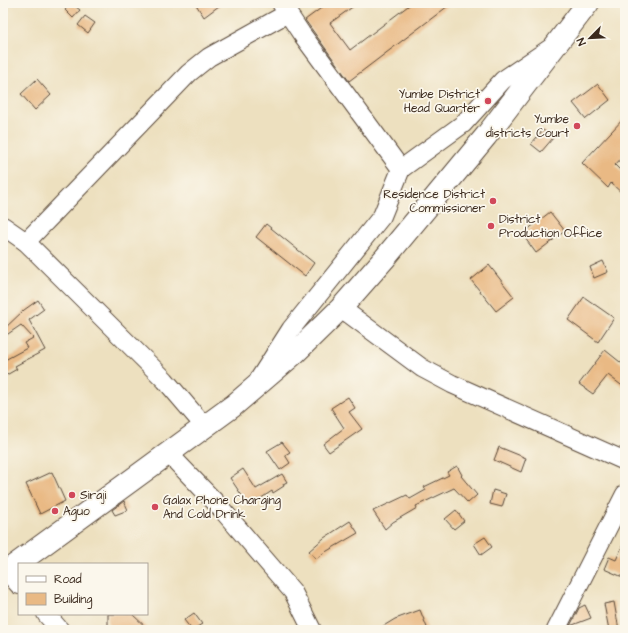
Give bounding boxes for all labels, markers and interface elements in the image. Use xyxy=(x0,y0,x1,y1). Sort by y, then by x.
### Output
north arrow xyxy=(570,18,610,58)
text: N xyxy=(573,36,590,48)
place label: Yumbe District Head Quarter xyxy=(399,86,480,117)
marker: Yumbe District Head Quarter xyxy=(483,96,493,106)
place label: Yumbe districts Court xyxy=(486,111,570,142)
marker: Yumbe districts Court xyxy=(572,121,582,131)
place label: Residence District Commissioner xyxy=(383,186,485,217)
marker: Residence District Commissioner xyxy=(488,196,498,206)
place label: District Production Office xyxy=(499,211,603,242)
marker: District Production Office xyxy=(486,221,496,231)
place label: Siraji xyxy=(80,487,106,504)
marker: Siraji xyxy=(67,490,77,500)
place label: Galax Phone Charging And Cold Drink xyxy=(163,492,281,523)
marker: Galax Phone Charging And Cold Drink xyxy=(150,502,160,512)
place label: Aguo xyxy=(63,503,90,521)
marker: Aguo xyxy=(50,506,60,516)
legend xyxy=(18,563,148,615)
text: Road xyxy=(54,571,82,588)
text: Building xyxy=(54,591,92,609)

